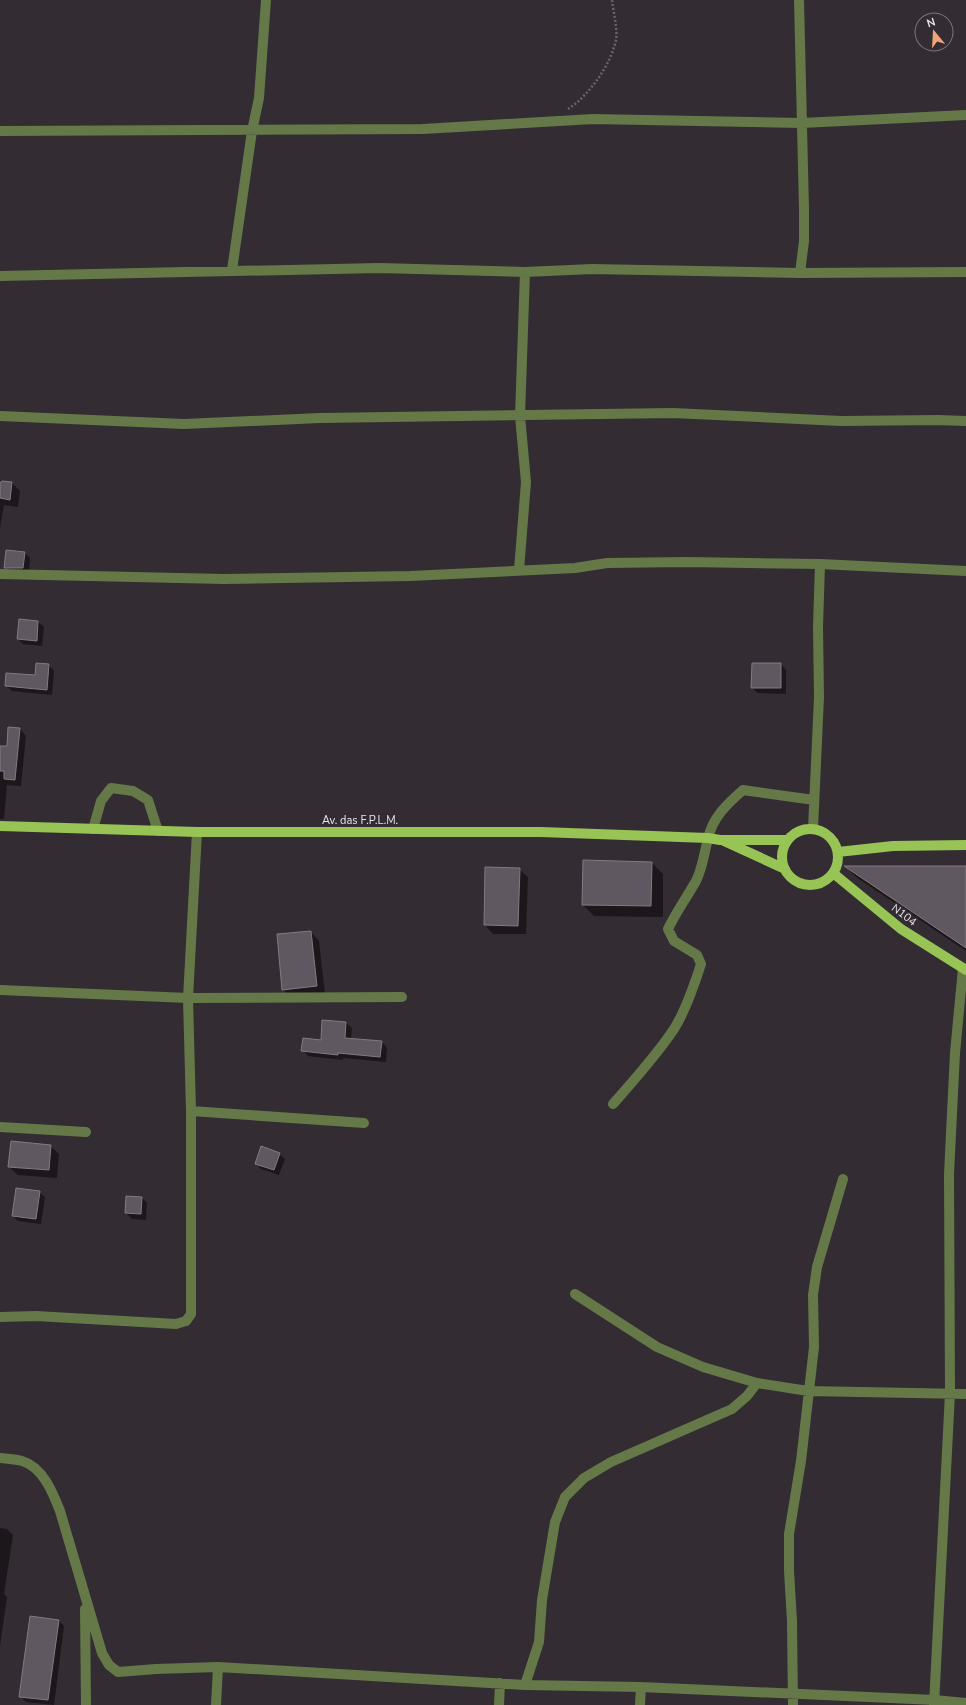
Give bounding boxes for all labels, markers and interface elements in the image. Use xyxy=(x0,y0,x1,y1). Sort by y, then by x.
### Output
north arrow xyxy=(914,12,954,52)
text: N xyxy=(925,15,937,31)
street label: Av. das F.P.L.M. xyxy=(322,813,398,828)
street label: N104 xyxy=(888,901,920,930)

